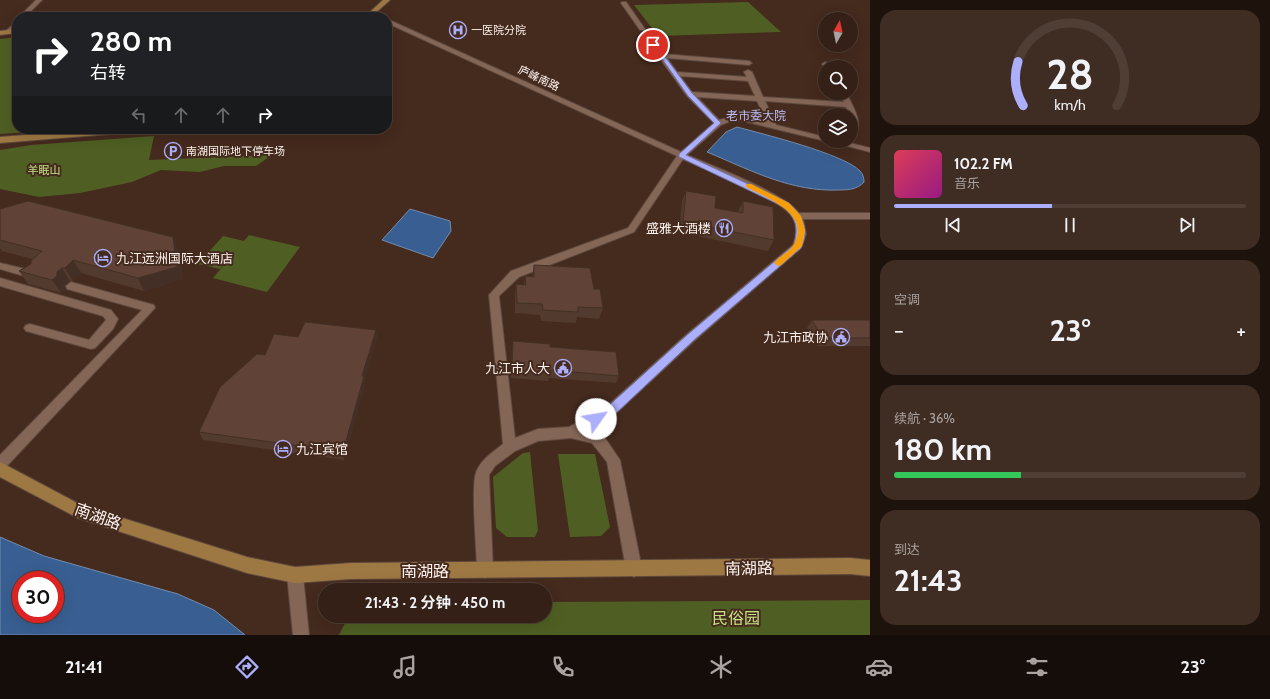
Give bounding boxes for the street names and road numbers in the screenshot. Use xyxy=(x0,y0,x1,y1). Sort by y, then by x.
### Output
street label: 庐峰南路 xyxy=(516,62,562,94)
street label: 南湖路 xyxy=(72,499,124,534)
street label: 南湖路 xyxy=(725,559,773,578)
street label: 南湖路 xyxy=(401,562,449,581)

